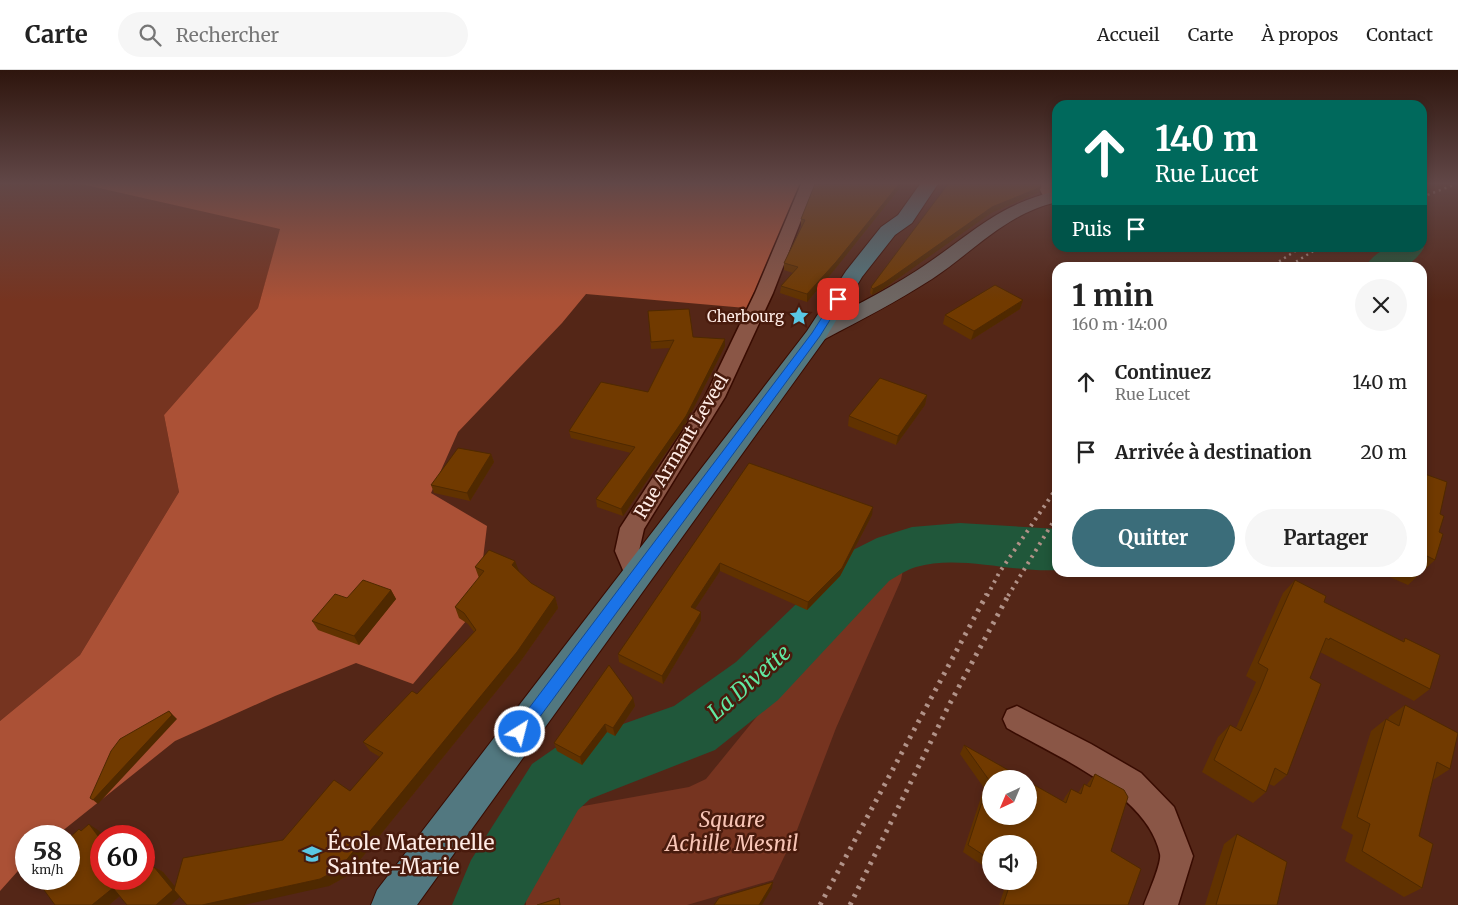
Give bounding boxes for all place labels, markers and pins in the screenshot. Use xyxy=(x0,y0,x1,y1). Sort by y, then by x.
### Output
pin xyxy=(817,278,859,320)
place icon: Cherbourg xyxy=(788,305,810,327)
place label: Cherbourg xyxy=(707,307,784,326)
place label: École Maternelle Sainte-Marie xyxy=(327,828,494,880)
school or university icon: École Maternelle Sainte-Marie xyxy=(301,843,323,865)

